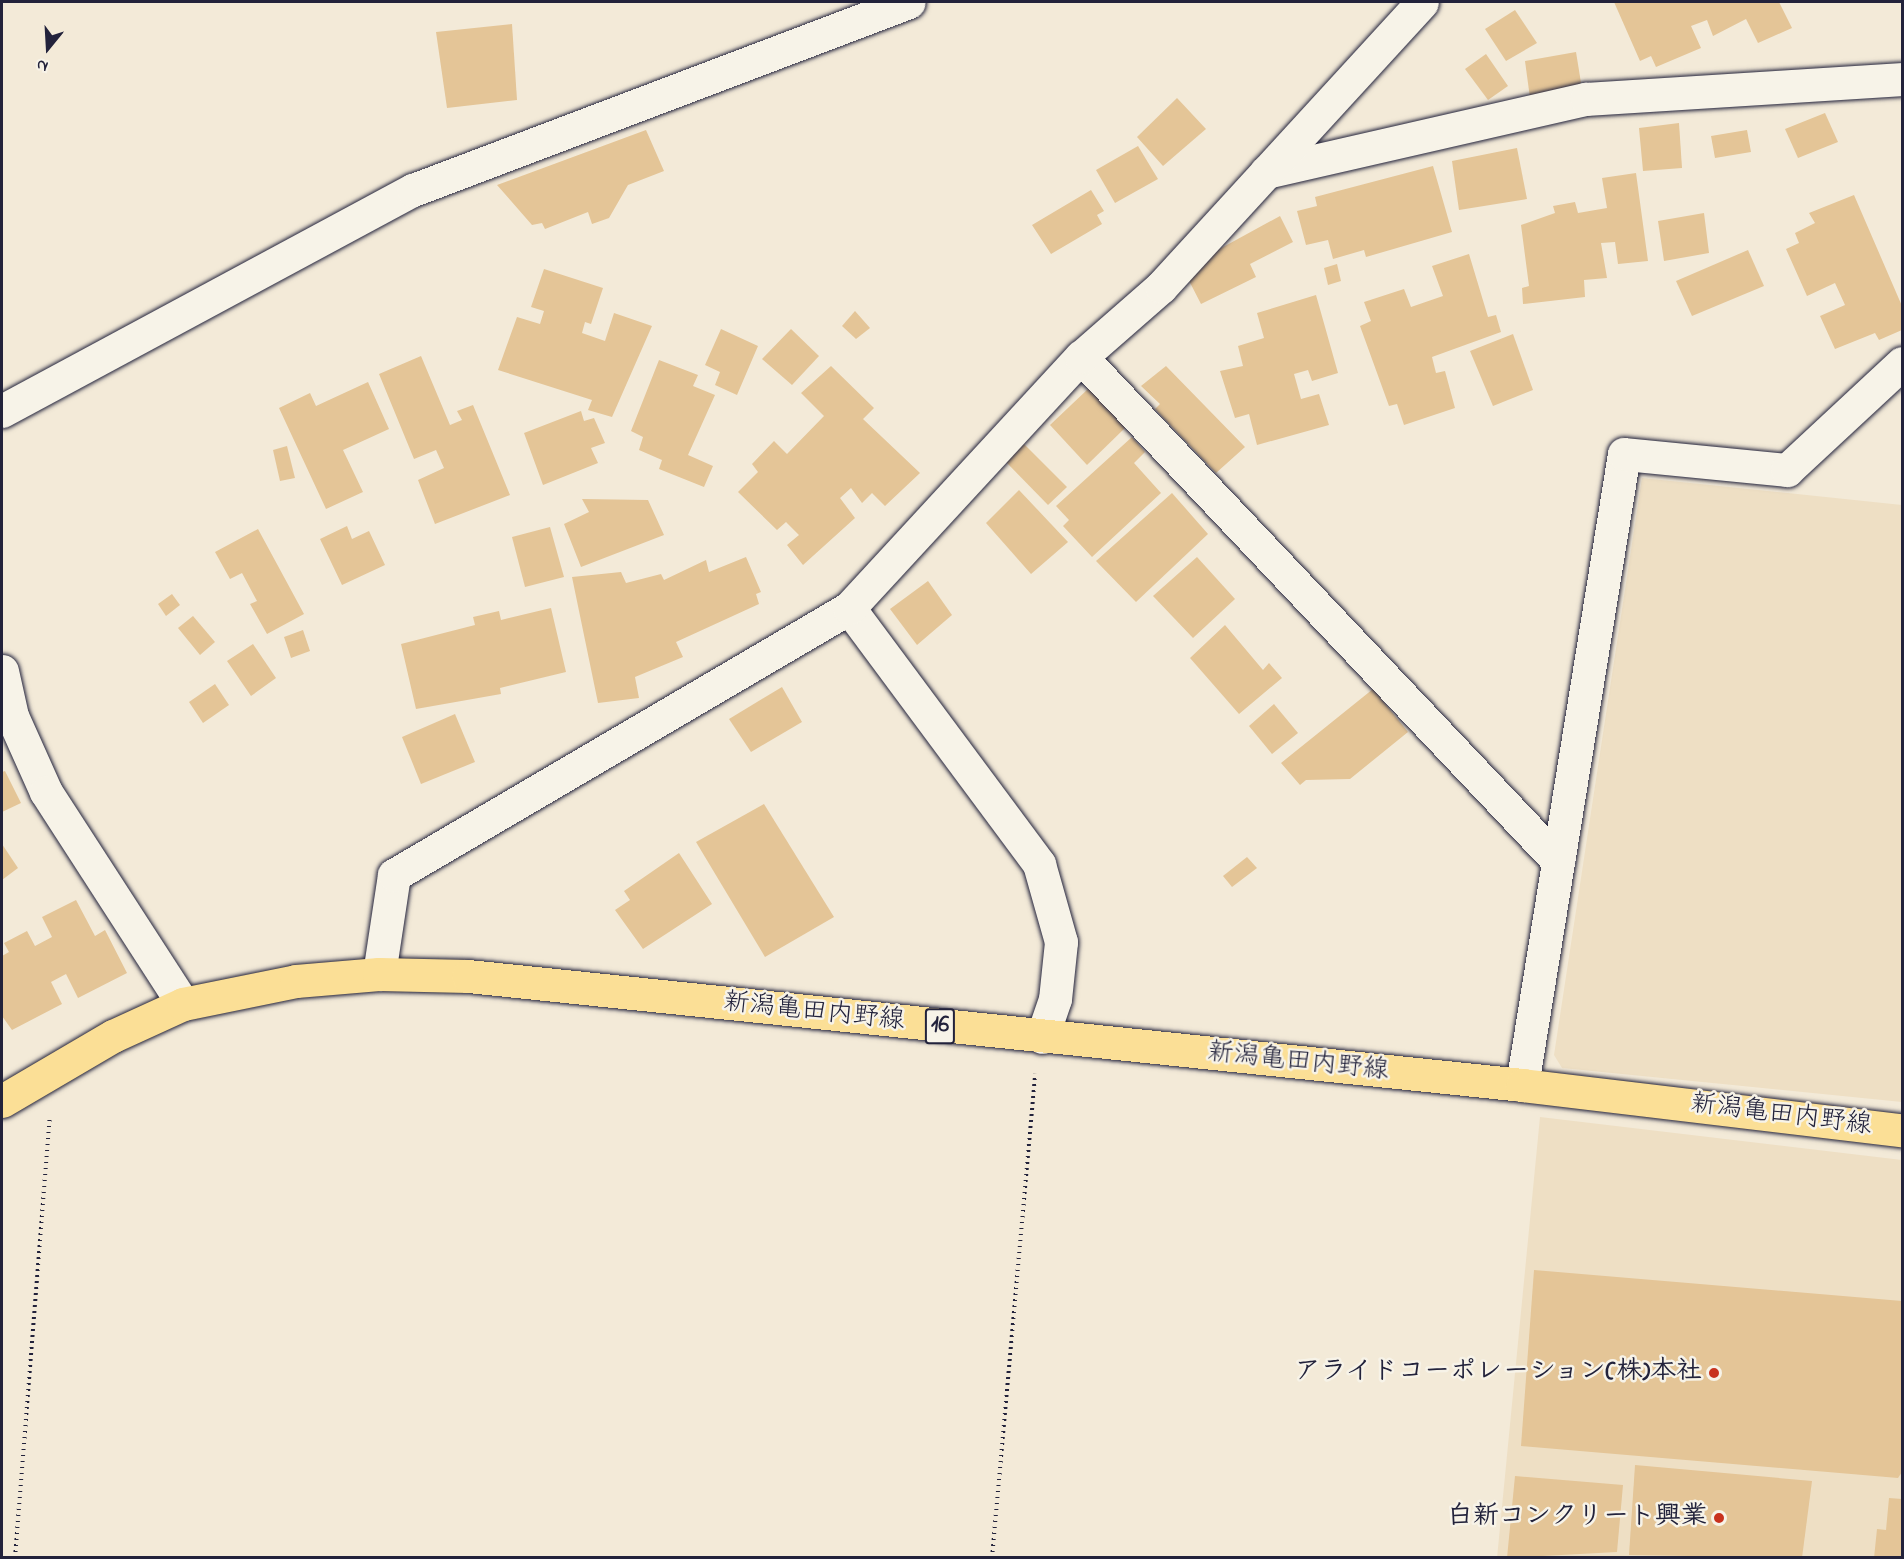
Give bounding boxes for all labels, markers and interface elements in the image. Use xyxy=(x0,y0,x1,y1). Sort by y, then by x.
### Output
north arrow xyxy=(18,18,78,78)
text: N xyxy=(34,52,51,78)
street label: 新潟亀田内野線 xyxy=(722,988,906,1038)
road number: 16 xyxy=(924,1005,956,1047)
street label: 新潟亀田内野線 xyxy=(1206,1038,1390,1088)
street label: 新潟亀田内野線 xyxy=(1689,1089,1873,1143)
place label: アライドコーポレーション(株)本社 xyxy=(1292,1357,1702,1389)
marker: アライドコーポレーション(株)本社 xyxy=(1707,1366,1721,1380)
place label: 白新コンクリート興業 xyxy=(1447,1502,1707,1534)
marker: 白新コンクリート興業 xyxy=(1712,1511,1726,1525)

